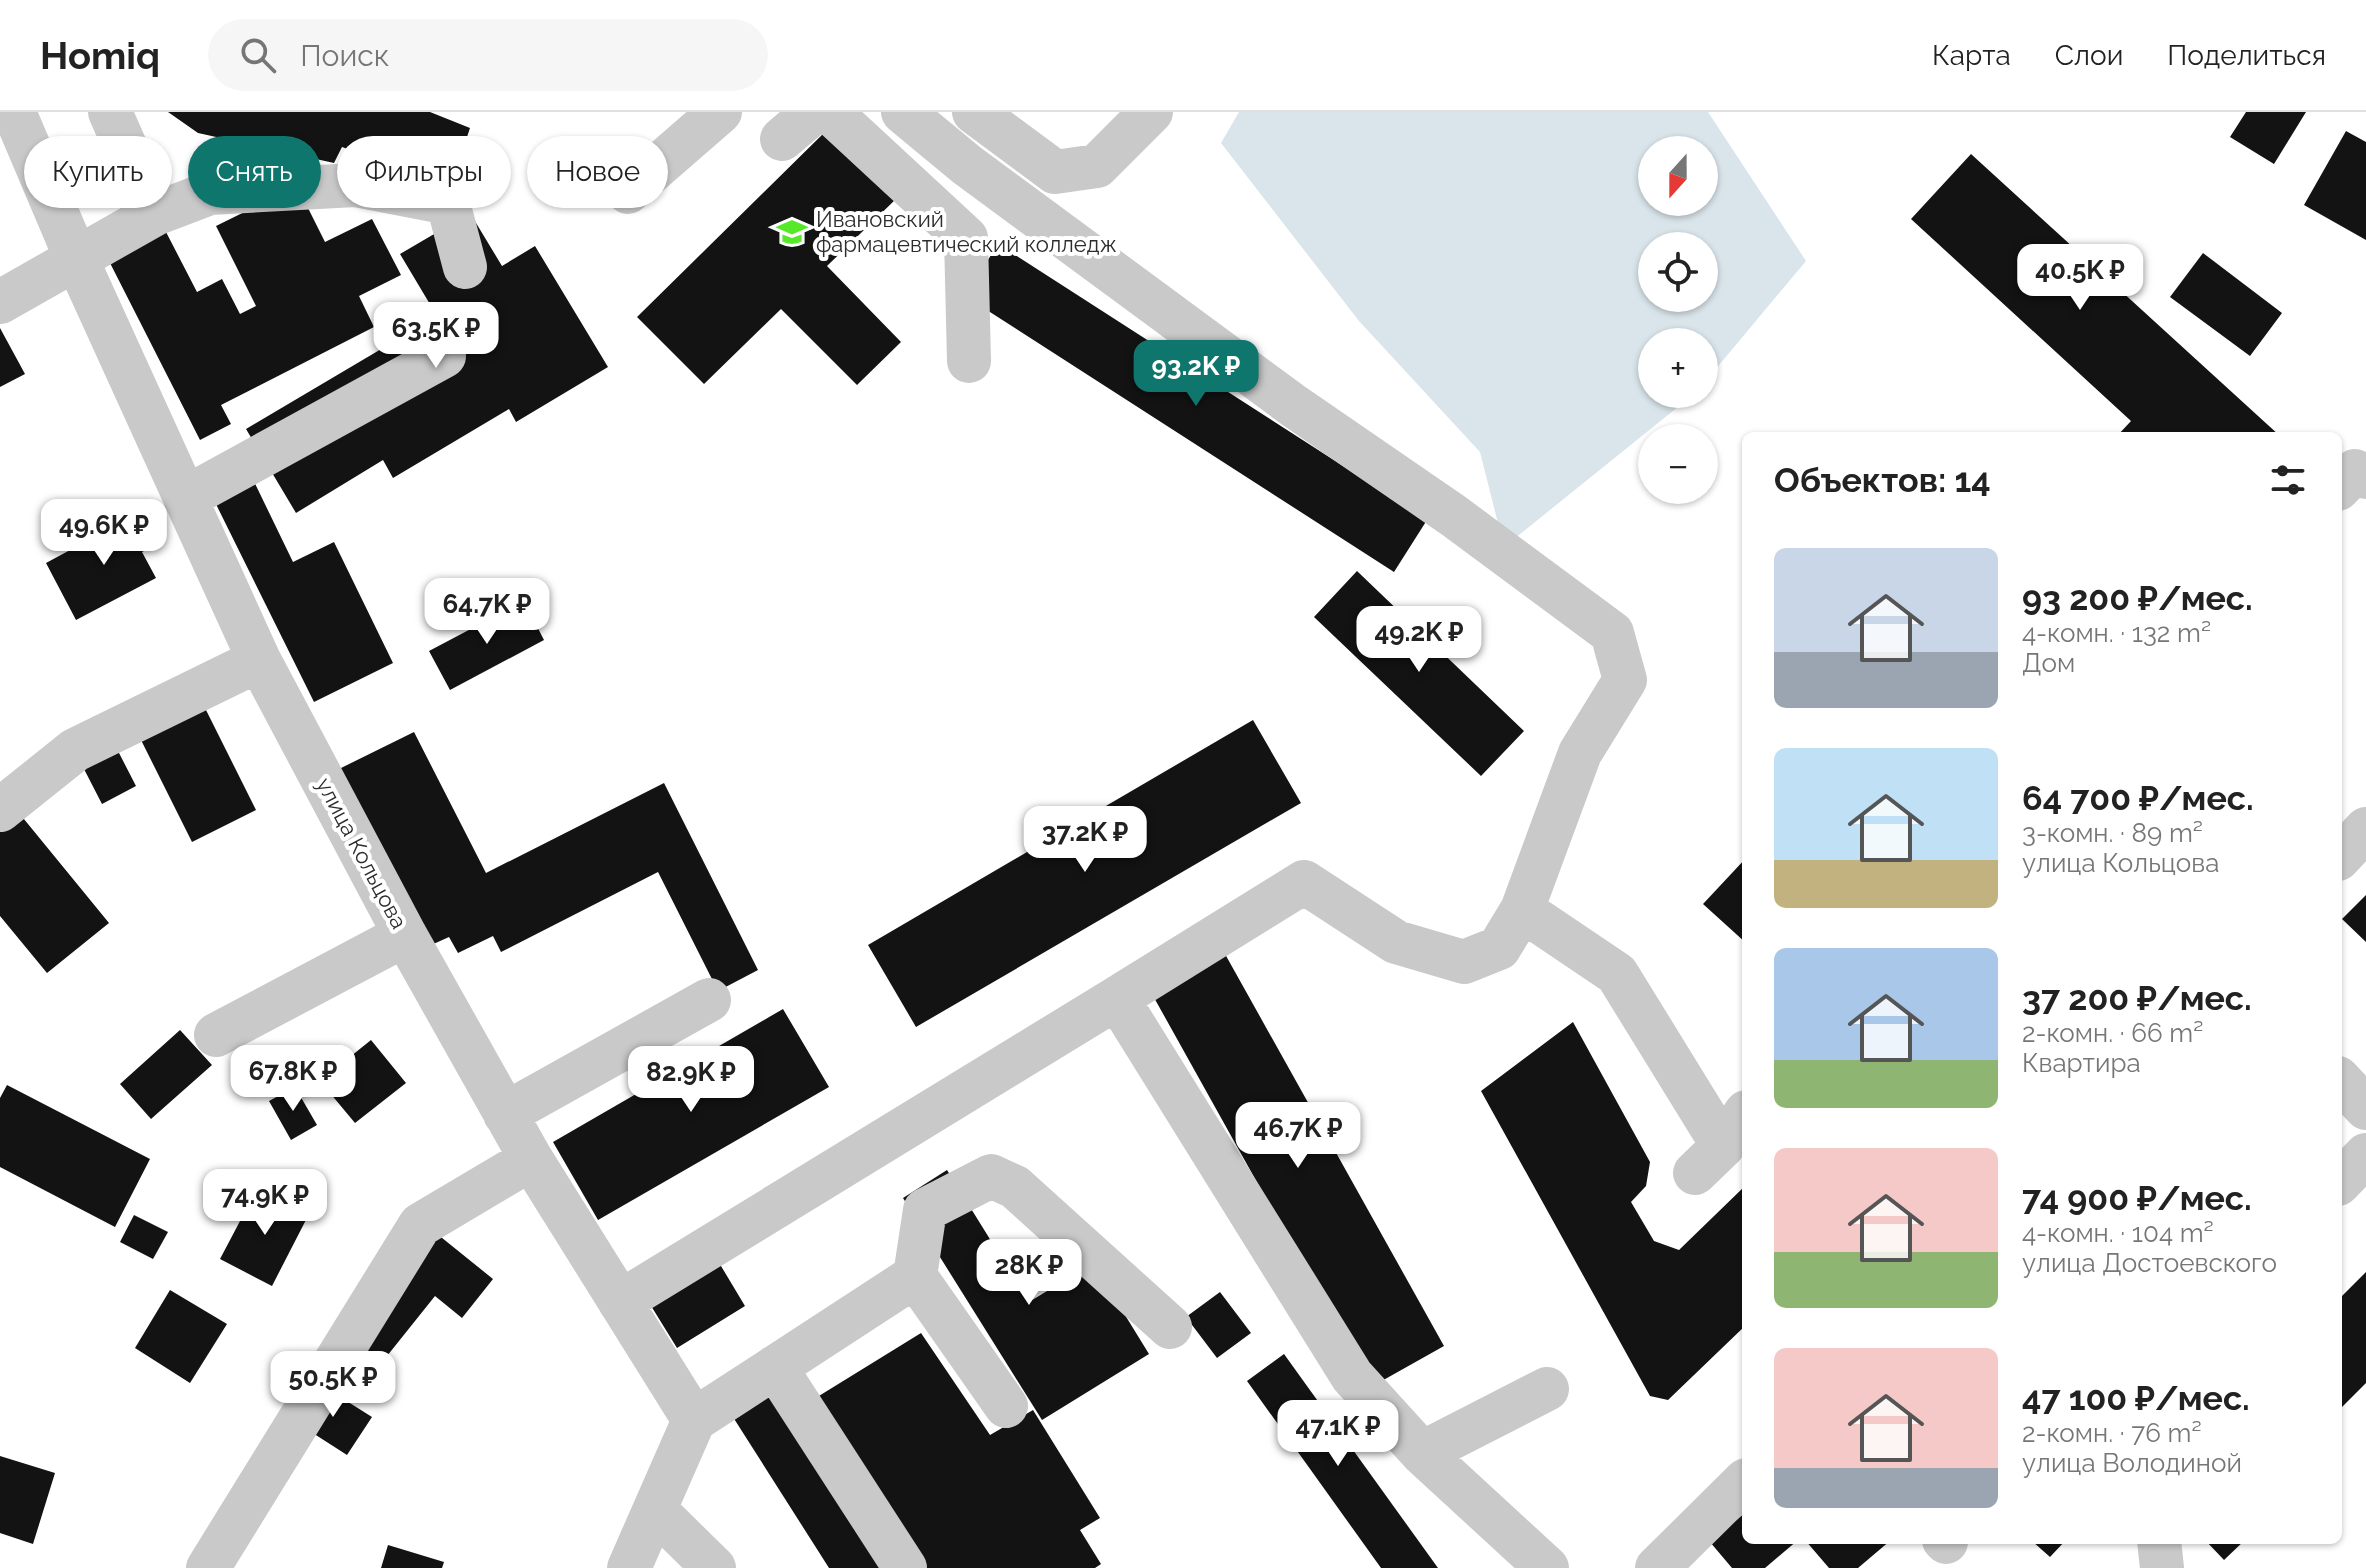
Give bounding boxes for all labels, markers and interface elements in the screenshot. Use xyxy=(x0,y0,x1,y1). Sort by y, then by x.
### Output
search box xyxy=(208,19,768,91)
text: Homiq xyxy=(40,33,160,78)
icon: search xyxy=(236,33,280,77)
text: Поиск xyxy=(300,38,389,73)
text: Карта xyxy=(1932,39,2011,72)
text: Слои xyxy=(2055,39,2123,72)
text: Поделиться xyxy=(2167,39,2326,72)
chip: Купить xyxy=(24,136,172,208)
chip: Снять xyxy=(188,136,321,208)
chip: Фильтры xyxy=(337,136,511,208)
chip: Новое xyxy=(527,136,668,208)
north arrow xyxy=(1638,136,1718,216)
map controls xyxy=(1638,136,1718,504)
place label: Ивановский фармацевтический колледж xyxy=(816,206,1117,257)
school or university icon: Ивановский фармацевтический колледж xyxy=(775,215,809,249)
button: locate xyxy=(1638,232,1718,312)
pin: 40.5K ₽ xyxy=(2006,244,2154,312)
text: 40.5K ₽ xyxy=(2035,255,2125,285)
pin: 63.5K ₽ xyxy=(362,302,510,370)
text: 63.5K ₽ xyxy=(392,313,480,343)
button: + xyxy=(1638,328,1718,408)
pin: 93.2K ₽ xyxy=(1122,340,1270,408)
text: 93.2K ₽ xyxy=(1152,351,1240,381)
button: − xyxy=(1638,424,1718,504)
icon: filters xyxy=(2266,458,2310,502)
text: Объектов: 14 xyxy=(1774,460,1991,500)
pin: 49.6K ₽ xyxy=(30,499,178,567)
text: 49.6K ₽ xyxy=(59,510,149,540)
pin: 64.7K ₽ xyxy=(413,578,561,646)
text: 93 200 ₽/мес. xyxy=(2022,578,2253,618)
icon: home xyxy=(1838,580,1934,676)
text: 64.7K ₽ xyxy=(443,589,531,619)
pin: 49.2K ₽ xyxy=(1345,606,1493,674)
text: 49.2K ₽ xyxy=(1374,617,1464,647)
text: 4-комн. · 132 m² xyxy=(2022,618,2211,648)
text: Дом xyxy=(2022,648,2075,678)
street label: улица Кольцова xyxy=(311,773,413,933)
text: 64 700 ₽/мес. xyxy=(2022,778,2254,818)
icon: home xyxy=(1838,780,1934,876)
pin: 37.2K ₽ xyxy=(1011,806,1159,874)
text: 37.2K ₽ xyxy=(1042,817,1128,847)
text: 3-комн. · 89 m² xyxy=(2022,818,2203,848)
text: улица Кольцова xyxy=(2022,848,2219,878)
text: 37 200 ₽/мес. xyxy=(2022,978,2252,1018)
icon: home xyxy=(1838,980,1934,1076)
text: 2-комн. · 66 m² xyxy=(2022,1018,2203,1048)
pin: 67.8K ₽ xyxy=(219,1045,367,1113)
pin: 82.9K ₽ xyxy=(617,1046,765,1114)
text: Квартира xyxy=(2022,1048,2141,1078)
text: 67.8K ₽ xyxy=(249,1056,337,1086)
text: 82.9K ₽ xyxy=(646,1057,736,1087)
pin: 46.7K ₽ xyxy=(1224,1102,1372,1170)
text: 46.7K ₽ xyxy=(1254,1113,1342,1143)
pin: 74.9K ₽ xyxy=(191,1169,339,1237)
text: 74 900 ₽/мес. xyxy=(2022,1178,2252,1218)
text: 74.9K ₽ xyxy=(221,1180,309,1210)
icon: home xyxy=(1838,1180,1934,1276)
text: 4-комн. · 104 m² xyxy=(2022,1218,2214,1248)
pin: 28K ₽ xyxy=(973,1239,1085,1307)
text: улица Достоевского xyxy=(2022,1248,2277,1278)
text: 28K ₽ xyxy=(995,1250,1063,1280)
pin: 50.5K ₽ xyxy=(259,1351,407,1419)
text: 50.5K ₽ xyxy=(288,1362,378,1392)
text: 47 100 ₽/мес. xyxy=(2022,1378,2250,1418)
icon: home xyxy=(1838,1380,1934,1476)
pin: 47.1K ₽ xyxy=(1264,1400,1412,1468)
text: 47.1K ₽ xyxy=(1295,1411,1381,1441)
text: 2-комн. · 76 m² xyxy=(2022,1418,2201,1448)
text: улица Володиной xyxy=(2022,1448,2242,1478)

